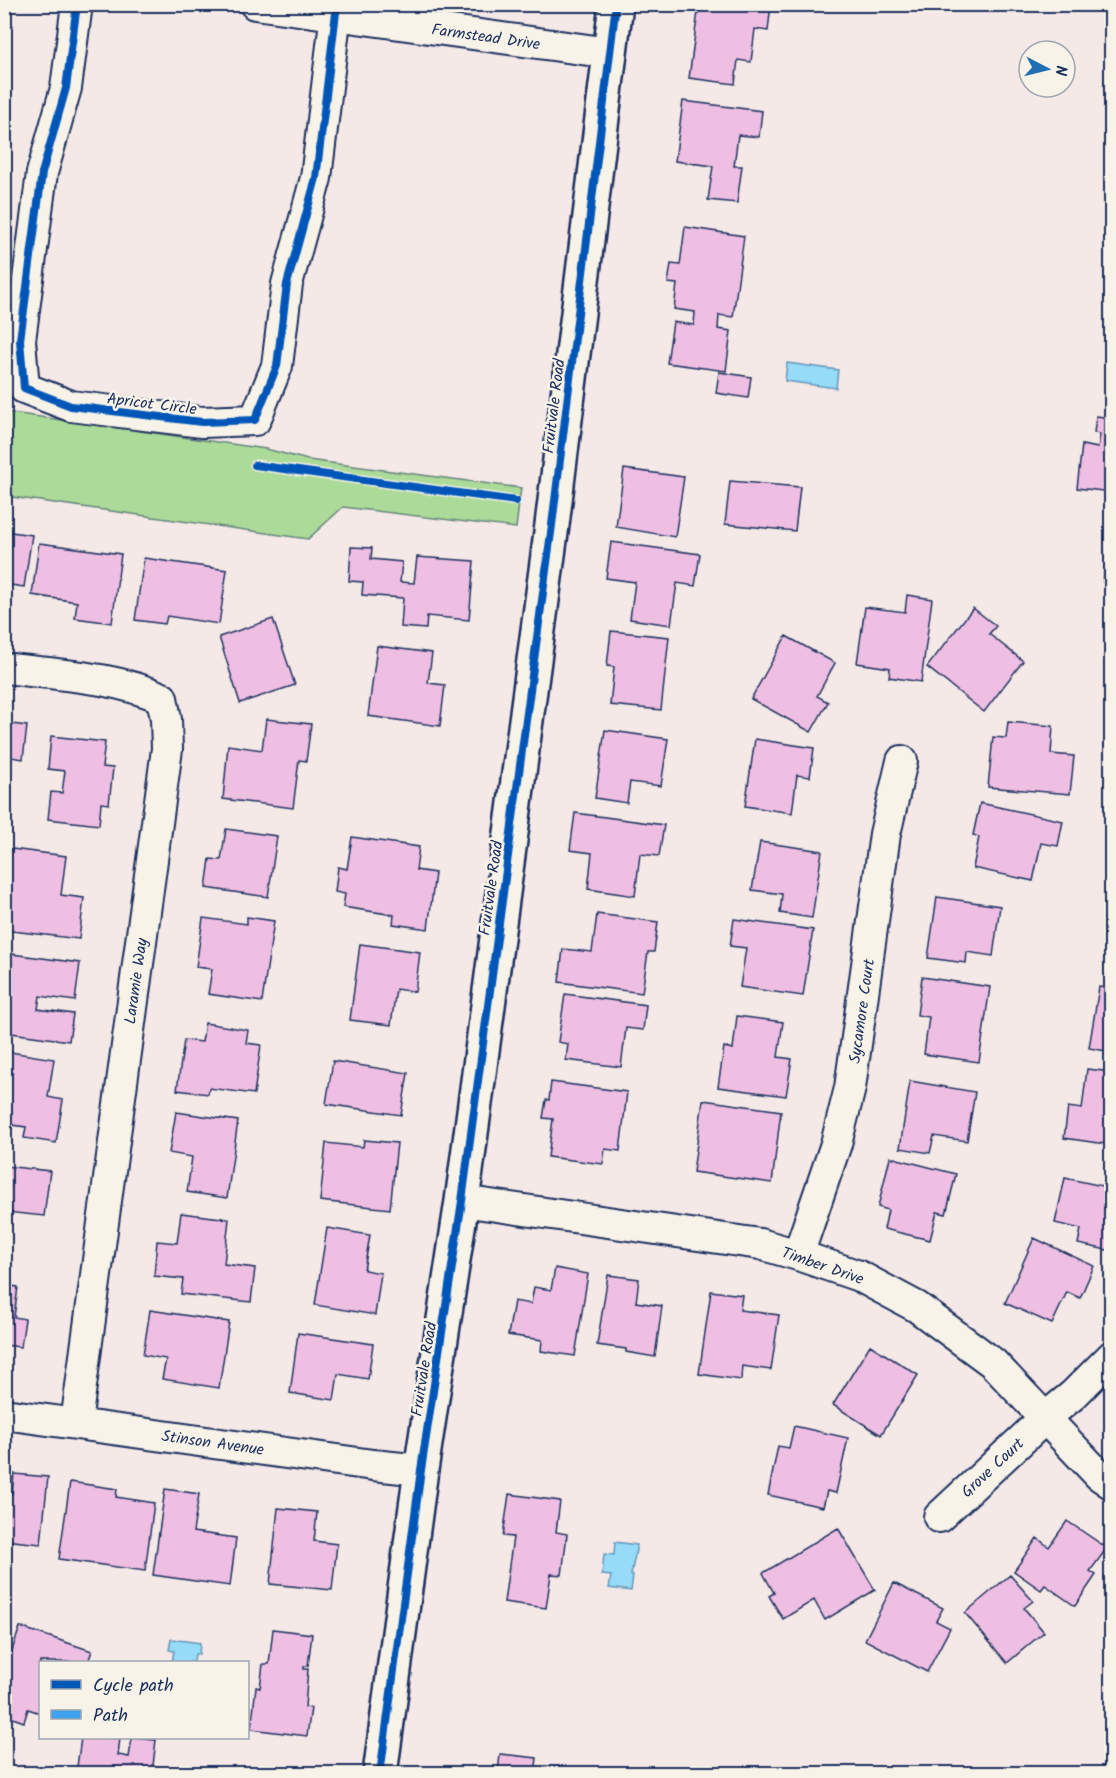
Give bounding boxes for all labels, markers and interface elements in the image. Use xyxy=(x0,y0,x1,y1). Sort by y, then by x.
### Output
street label: Farmstead Drive xyxy=(430,17,542,57)
north arrow xyxy=(1017,39,1077,99)
text: N xyxy=(1047,64,1073,77)
street label: Fruitvale Road xyxy=(536,356,573,455)
street label: Apricot Circle xyxy=(105,387,198,422)
street label: Fruitvale Road xyxy=(472,838,511,937)
street label: Laramie Way xyxy=(118,936,155,1026)
street label: Sycamore Court xyxy=(843,956,882,1065)
street label: Timber Drive xyxy=(778,1241,867,1292)
street label: Fruitvale Road xyxy=(405,1319,444,1418)
street label: Stinson Avenue xyxy=(160,1424,266,1463)
street label: Grove Court xyxy=(956,1432,1031,1504)
legend xyxy=(39,1661,249,1739)
text: Cycle path xyxy=(93,1672,174,1701)
text: Path xyxy=(93,1702,128,1731)

